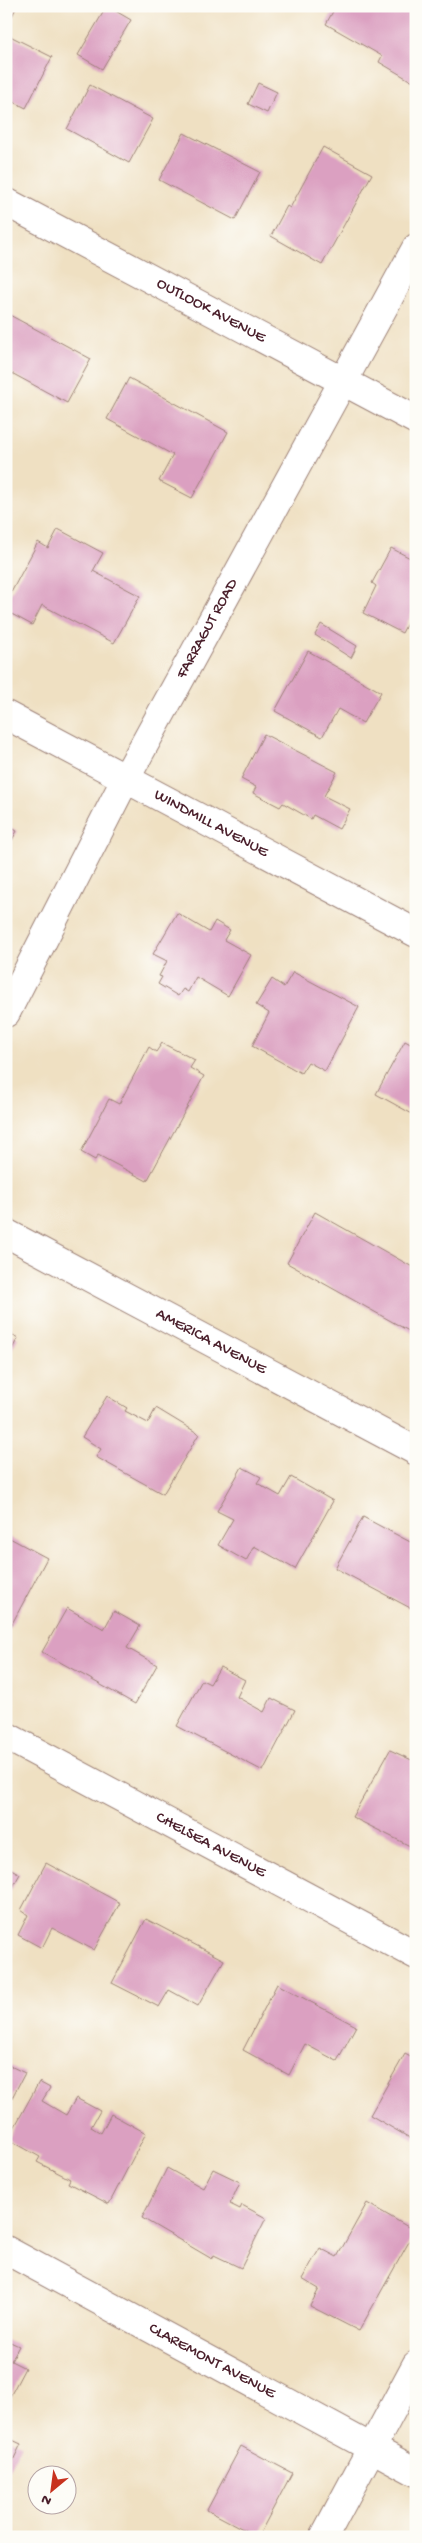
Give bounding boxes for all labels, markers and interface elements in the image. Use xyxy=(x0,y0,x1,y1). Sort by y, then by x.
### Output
street label: OUTLOOK AVENUE xyxy=(153,274,270,348)
street label: FARRAGUT ROAD xyxy=(172,575,243,683)
street label: WINDMILL AVENUE xyxy=(150,786,272,863)
street label: AMERICA AVENUE xyxy=(152,1305,270,1380)
street label: CHELSEA AVENUE xyxy=(152,1808,270,1883)
street label: CLAREMONT AVENUE xyxy=(145,2319,279,2404)
north arrow xyxy=(28,2466,78,2516)
text: N xyxy=(39,2490,55,2509)

